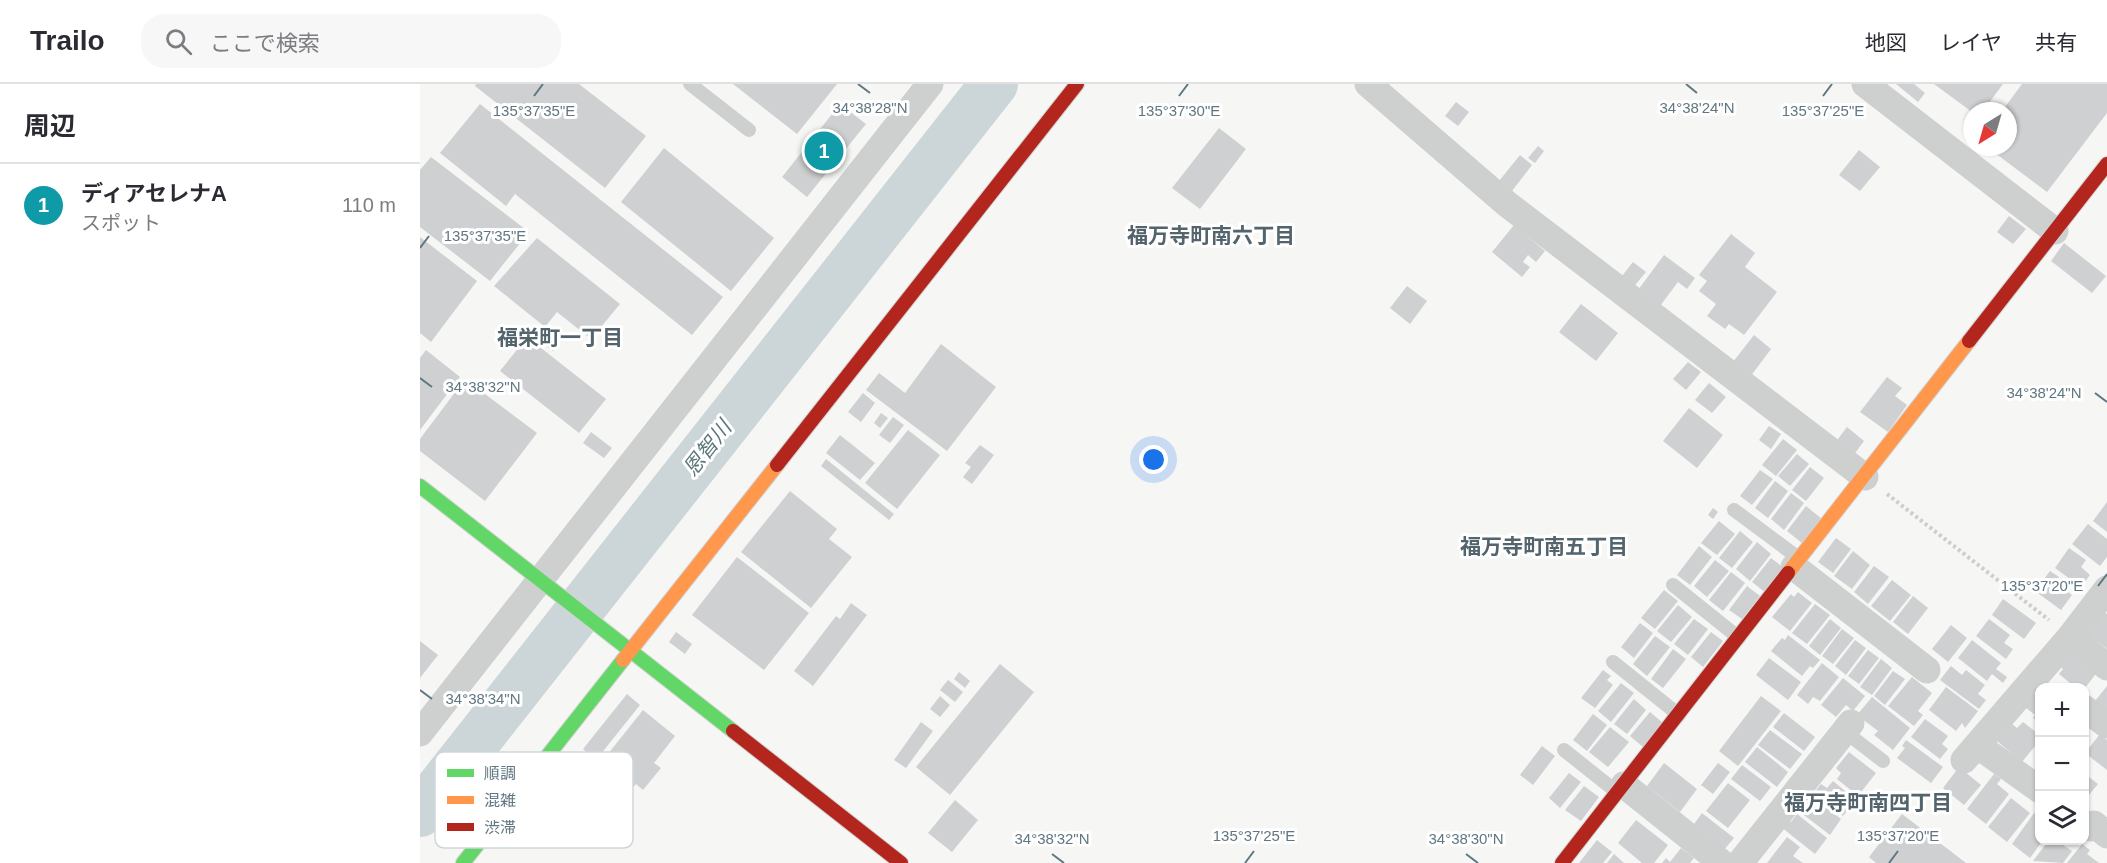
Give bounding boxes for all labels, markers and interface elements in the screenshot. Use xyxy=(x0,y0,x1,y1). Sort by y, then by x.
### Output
search box xyxy=(141,14,561,68)
text: Trailo xyxy=(30,25,105,56)
icon: search xyxy=(162,25,195,58)
text: ここで検索 xyxy=(210,31,320,56)
text: 地図 xyxy=(1865,31,1907,54)
text: レイヤ xyxy=(1940,31,2002,54)
text: 共有 xyxy=(2035,31,2077,54)
text: 34°38'28"N xyxy=(832,99,908,116)
text: 34°38'24"N xyxy=(1659,99,1735,116)
text: 135°37'35"E xyxy=(493,102,575,119)
text: 135°37'30"E xyxy=(1138,102,1220,119)
text: 135°37'25"E xyxy=(1782,102,1864,119)
north arrow xyxy=(1963,102,2017,156)
text: 周辺 xyxy=(24,111,76,141)
pin: 1 xyxy=(804,128,844,174)
text: ディアセレナA xyxy=(81,181,227,206)
text: 1 xyxy=(38,194,49,216)
text: 110 m xyxy=(342,194,396,216)
text: スポット xyxy=(81,212,161,234)
district label: 福万寺町南六丁目 xyxy=(1127,224,1295,247)
text: 135°37'35"E xyxy=(444,227,526,244)
district label: 福栄町一丁目 xyxy=(497,326,623,349)
text: 34°38'32"N xyxy=(445,378,521,395)
text: 34°38'24"N xyxy=(2006,384,2082,401)
water label: 恩智川 xyxy=(679,415,737,480)
your location xyxy=(1139,445,1168,474)
district label: 福万寺町南五丁目 xyxy=(1460,535,1628,558)
text: 135°37'20"E xyxy=(2001,577,2083,594)
map controls xyxy=(2035,683,2089,845)
button: + xyxy=(2035,683,2089,737)
text: 34°38'34"N xyxy=(445,690,521,707)
button: − xyxy=(2035,737,2089,791)
legend xyxy=(435,752,633,848)
text: 順調 xyxy=(484,765,516,782)
district label: 福万寺町南四丁目 xyxy=(1784,791,1952,814)
button: layers xyxy=(2035,791,2089,845)
text: 混雑 xyxy=(484,792,516,809)
text: 渋滞 xyxy=(484,819,516,836)
text: 135°37'25"E xyxy=(1213,827,1295,844)
text: 135°37'20"E xyxy=(1857,827,1939,844)
text: 34°38'32"N xyxy=(1014,830,1090,847)
text: 34°38'30"N xyxy=(1428,830,1504,847)

